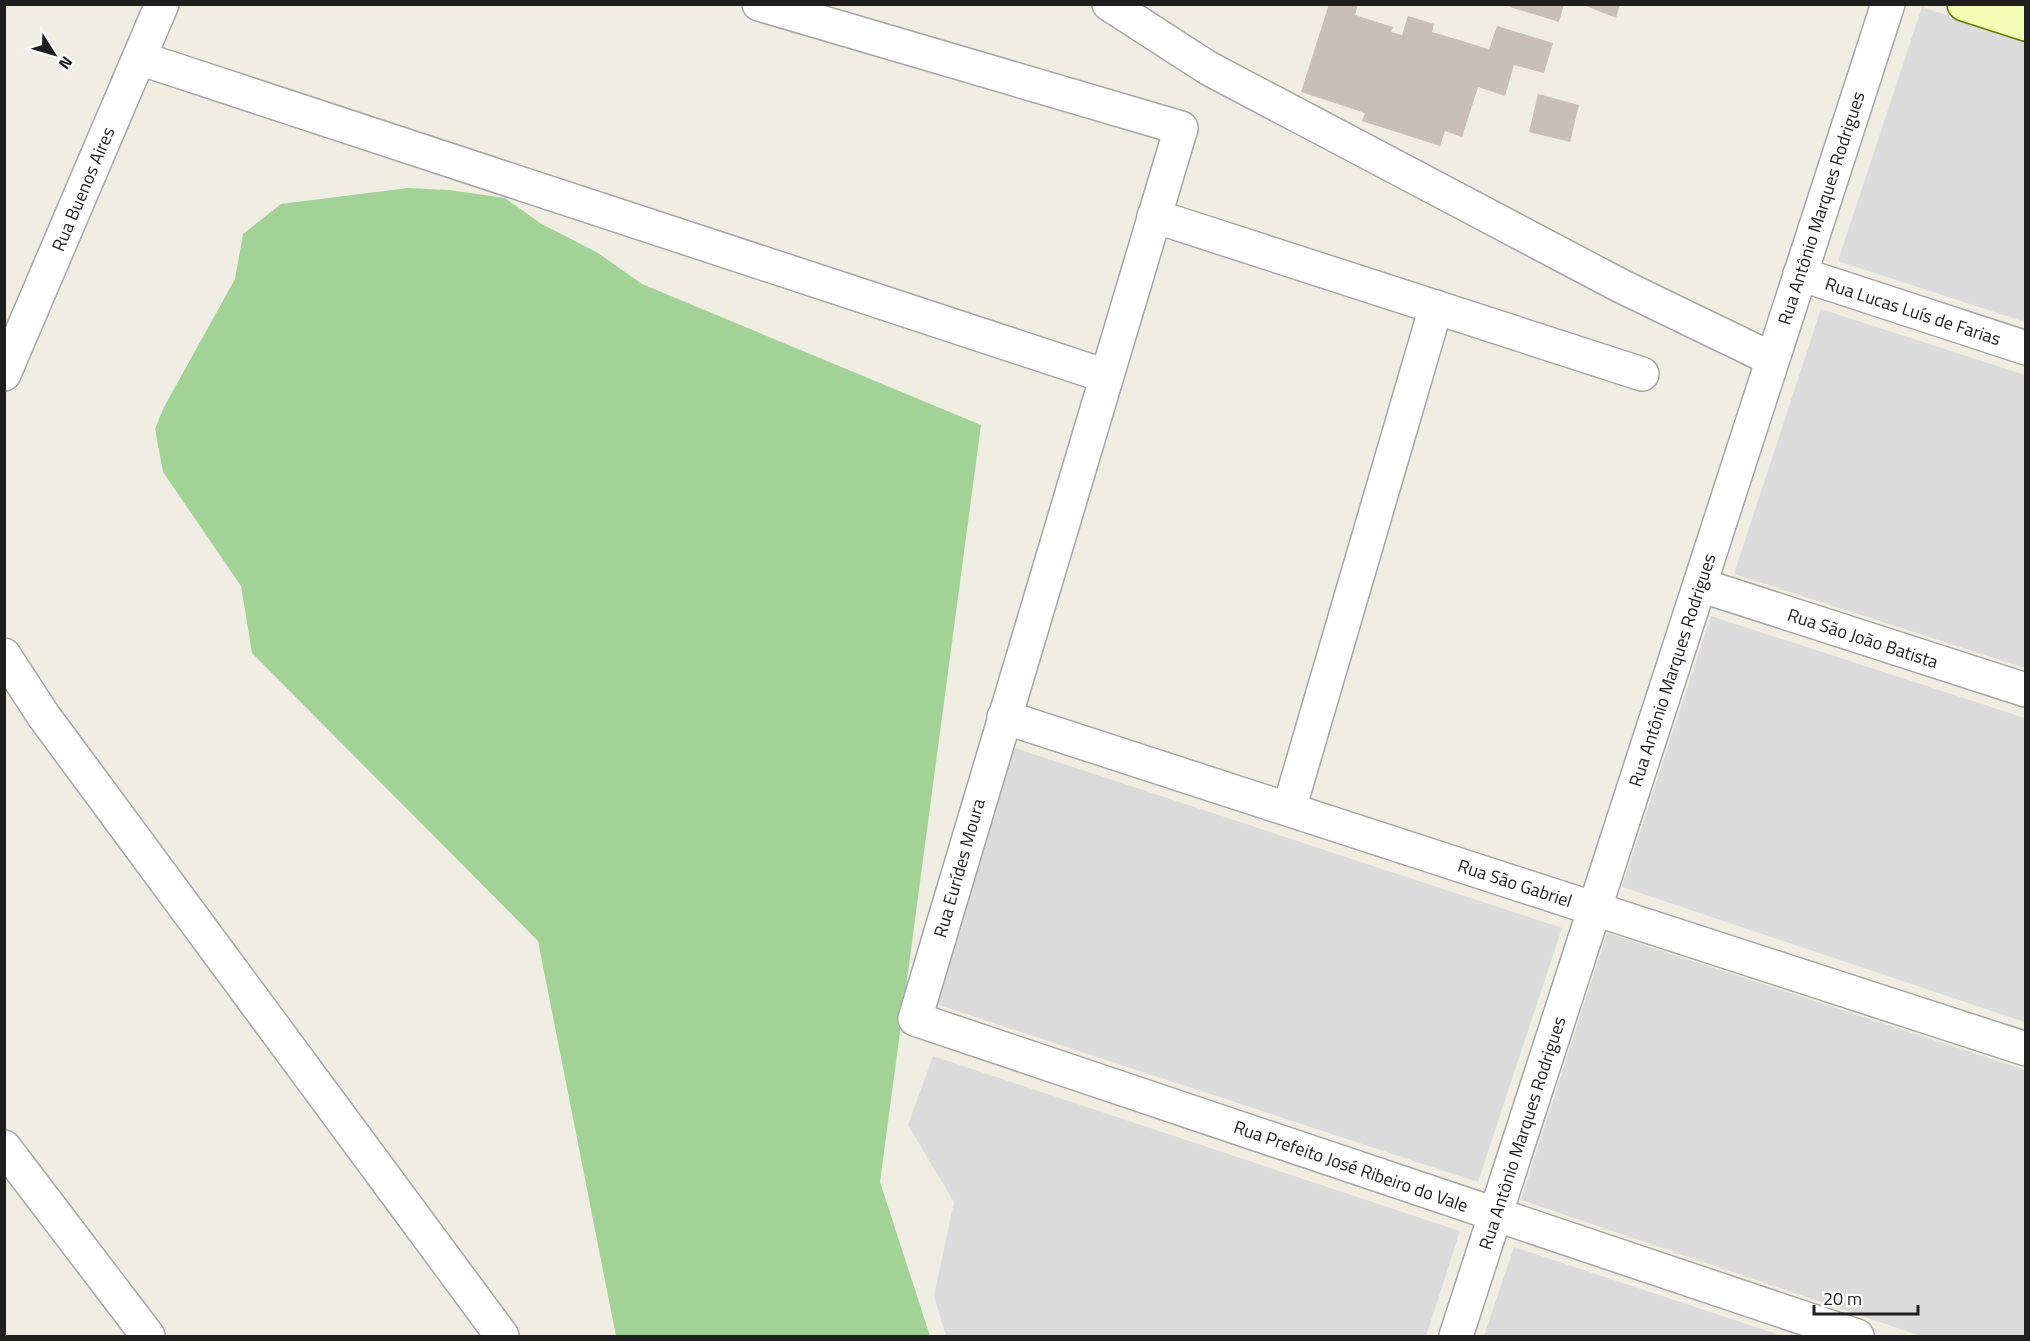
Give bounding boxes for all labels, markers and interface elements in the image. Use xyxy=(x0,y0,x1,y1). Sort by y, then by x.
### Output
north arrow xyxy=(24,24,84,84)
text: N xyxy=(53,51,79,75)
street label: Rua Antônio Marques Rodrigues xyxy=(1770,88,1872,328)
street label: Rua Buenos Aires xyxy=(45,123,121,255)
street label: Rua Lucas Luís de Farias xyxy=(1822,270,2004,352)
street label: Rua Antônio Marques Rodrigues xyxy=(1621,550,1723,790)
street label: Rua São João Batista xyxy=(1784,601,1942,675)
street label: Rua Eurídes Moura xyxy=(926,795,992,941)
street label: Rua São Gabriel xyxy=(1454,852,1576,914)
street label: Rua Antônio Marques Rodrigues xyxy=(1471,1013,1573,1253)
street label: Rua Prefeito José Ribeiro do Vale xyxy=(1230,1113,1472,1219)
scale bar xyxy=(1814,1278,1918,1316)
text: 20 m xyxy=(1823,1285,1862,1312)

